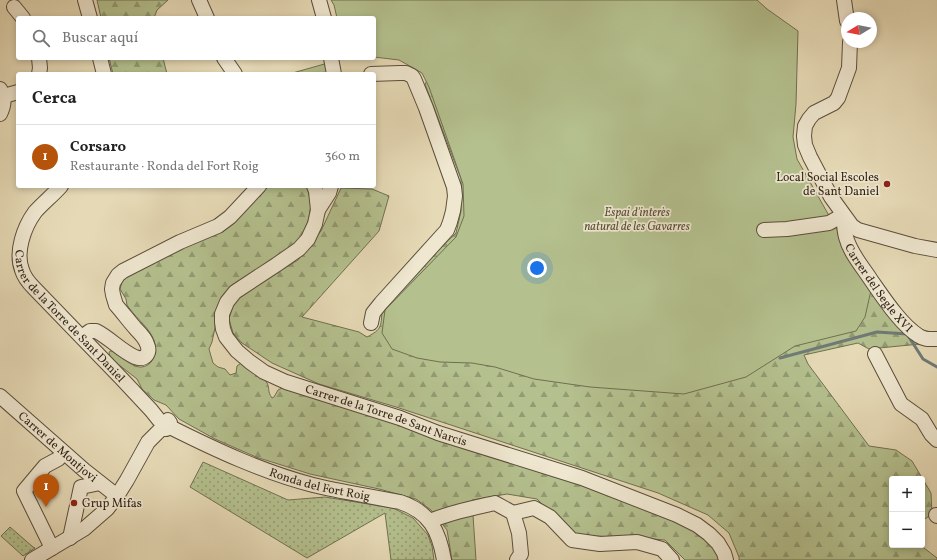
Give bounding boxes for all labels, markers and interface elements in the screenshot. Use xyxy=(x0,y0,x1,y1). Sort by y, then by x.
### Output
north arrow xyxy=(841,12,877,48)
search box xyxy=(16,16,376,60)
icon: search xyxy=(30,27,52,49)
text: Buscar aquí xyxy=(62,28,138,49)
text: Cerca xyxy=(32,87,77,110)
text: Corsaro xyxy=(70,137,126,158)
text: 1 xyxy=(42,148,48,166)
text: 360 m xyxy=(325,148,360,166)
text: Restaurante · Ronda del Fort Roig xyxy=(70,158,259,176)
place label: Local Social Escoles de Sant Daniel xyxy=(776,170,879,200)
marker: Local Social Escoles de Sant Daniel xyxy=(882,179,892,189)
park label: Espai d'interès natural de les Gavarres xyxy=(584,205,690,235)
street label: Carrer del Segle XVI xyxy=(840,241,916,337)
street label: Carrer de la Torre de Sant Daniel xyxy=(10,249,128,387)
your location xyxy=(527,258,547,278)
street label: Carrer de la Torre de Sant Narcís xyxy=(303,382,469,451)
street label: Carrer de Montjovi xyxy=(14,409,101,487)
street label: Ronda del Fort Roig xyxy=(267,465,371,505)
pin: 1 xyxy=(33,474,59,507)
map controls xyxy=(889,476,925,548)
button: + xyxy=(889,476,925,512)
place label: Grup Mifas xyxy=(82,496,142,512)
marker: Grup Mifas xyxy=(69,498,79,508)
button: − xyxy=(889,512,925,548)

